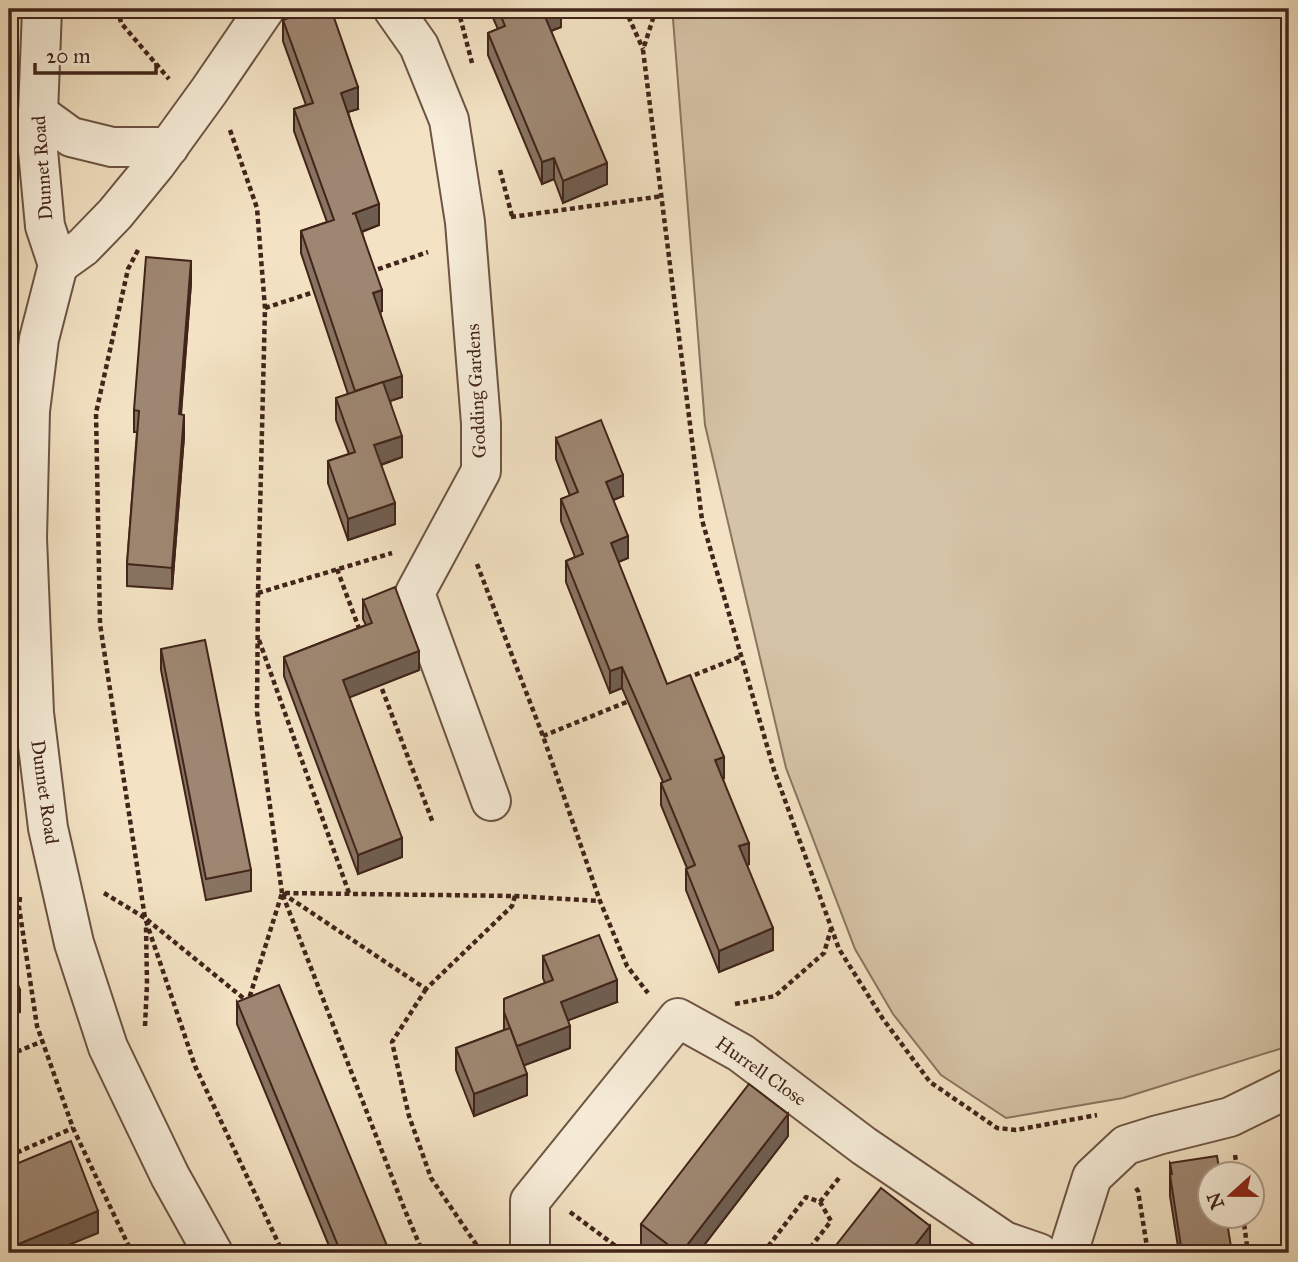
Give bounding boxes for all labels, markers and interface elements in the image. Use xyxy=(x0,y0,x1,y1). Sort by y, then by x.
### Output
scale bar xyxy=(35,32,156,76)
text: 20 m xyxy=(46,43,91,69)
street label: Dunnet Road xyxy=(27,114,57,221)
street label: Godding Gardens xyxy=(461,323,492,459)
street label: Dunnet Road xyxy=(26,738,64,846)
street label: Hurrell Close xyxy=(711,1031,811,1111)
north arrow xyxy=(1196,1160,1266,1230)
text: N xyxy=(1202,1189,1229,1213)

